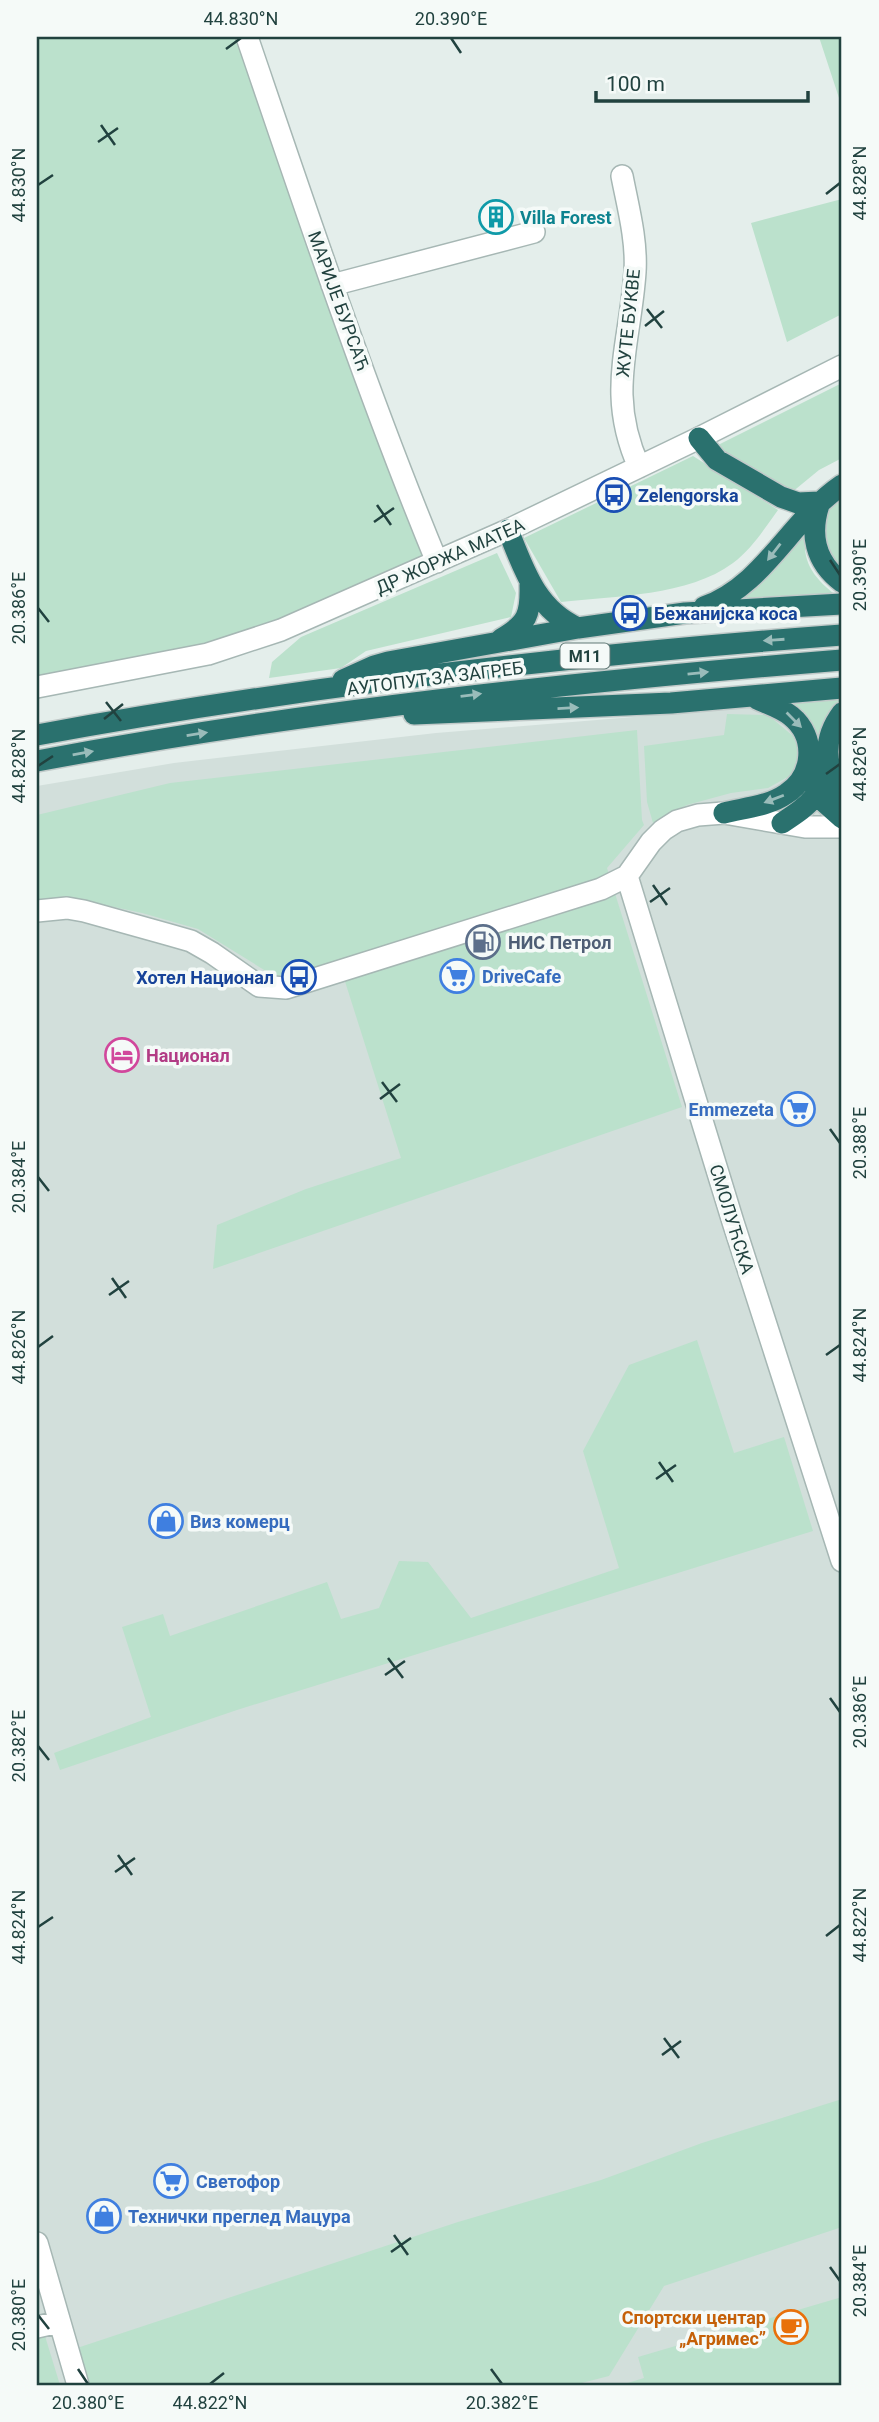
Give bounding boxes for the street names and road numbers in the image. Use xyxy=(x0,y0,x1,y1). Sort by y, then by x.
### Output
street label: МАРИЈЕ БУРСАЋ xyxy=(304,228,374,374)
street label: ЖУТЕ БУКВЕ xyxy=(612,268,644,378)
street label: ДР ЖОРЖА МАТЕА xyxy=(372,514,528,598)
road number: M11 xyxy=(560,643,610,668)
street label: АУТОПУТ ЗА ЗАГРЕБ xyxy=(346,657,524,699)
street label: СМОЛУЋСКА xyxy=(705,1162,759,1277)

